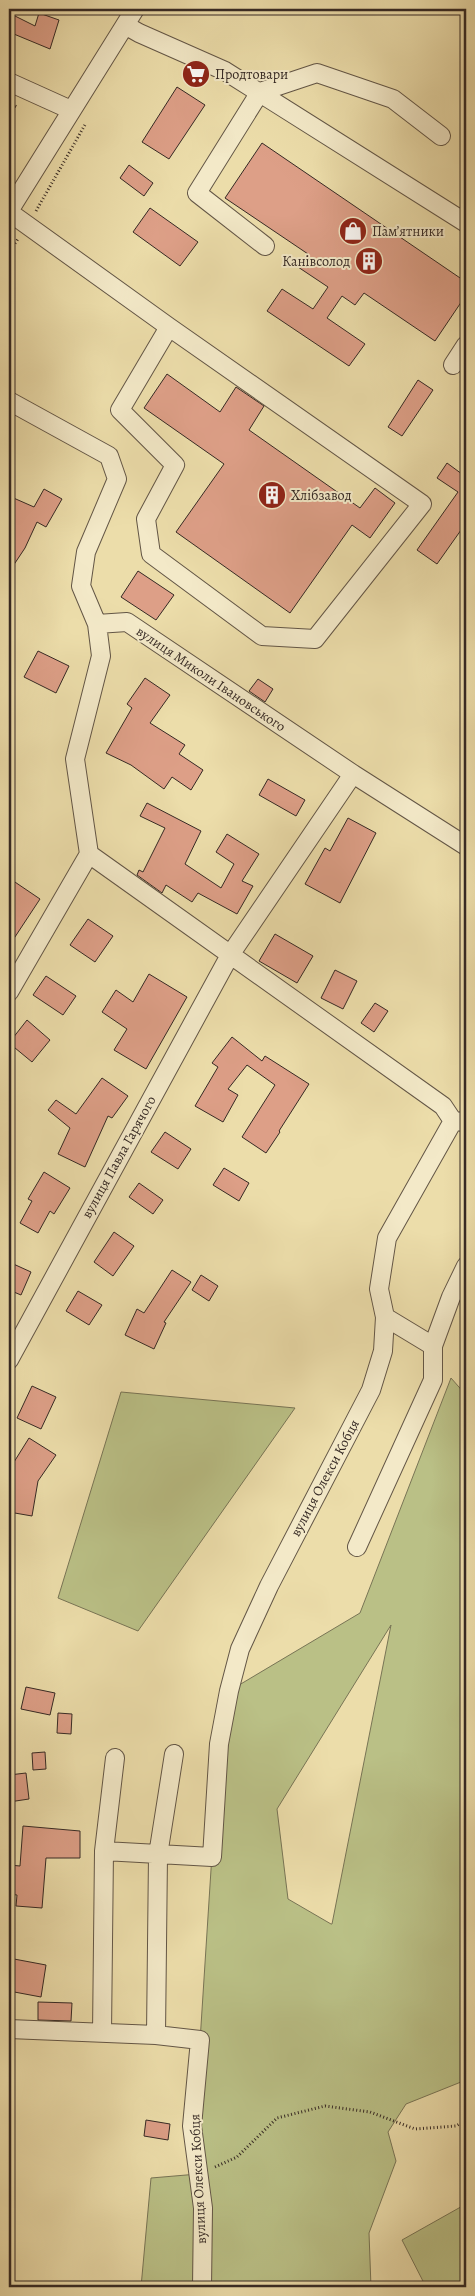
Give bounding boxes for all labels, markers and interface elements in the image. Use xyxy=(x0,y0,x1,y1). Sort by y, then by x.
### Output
supermarket icon: Продтовари xyxy=(181,59,211,89)
place label: Продтовари xyxy=(215,65,288,84)
shop icon: Пам’ятники xyxy=(338,216,368,246)
place label: Пам’ятники xyxy=(372,222,444,241)
building icon: Канівсолод xyxy=(354,246,384,276)
place label: Канівсолод xyxy=(282,252,350,271)
building icon: Хлібзавод xyxy=(257,480,287,510)
place label: Хлібзавод xyxy=(291,486,352,505)
street label: вулиця Миколи Івановського xyxy=(133,622,289,736)
street label: вулиця Павла Гарячого xyxy=(77,1092,161,1222)
street label: вулиця Олекси Кобця xyxy=(286,1416,364,1540)
street label: вулиця Олекси Кобця xyxy=(185,2113,211,2244)

